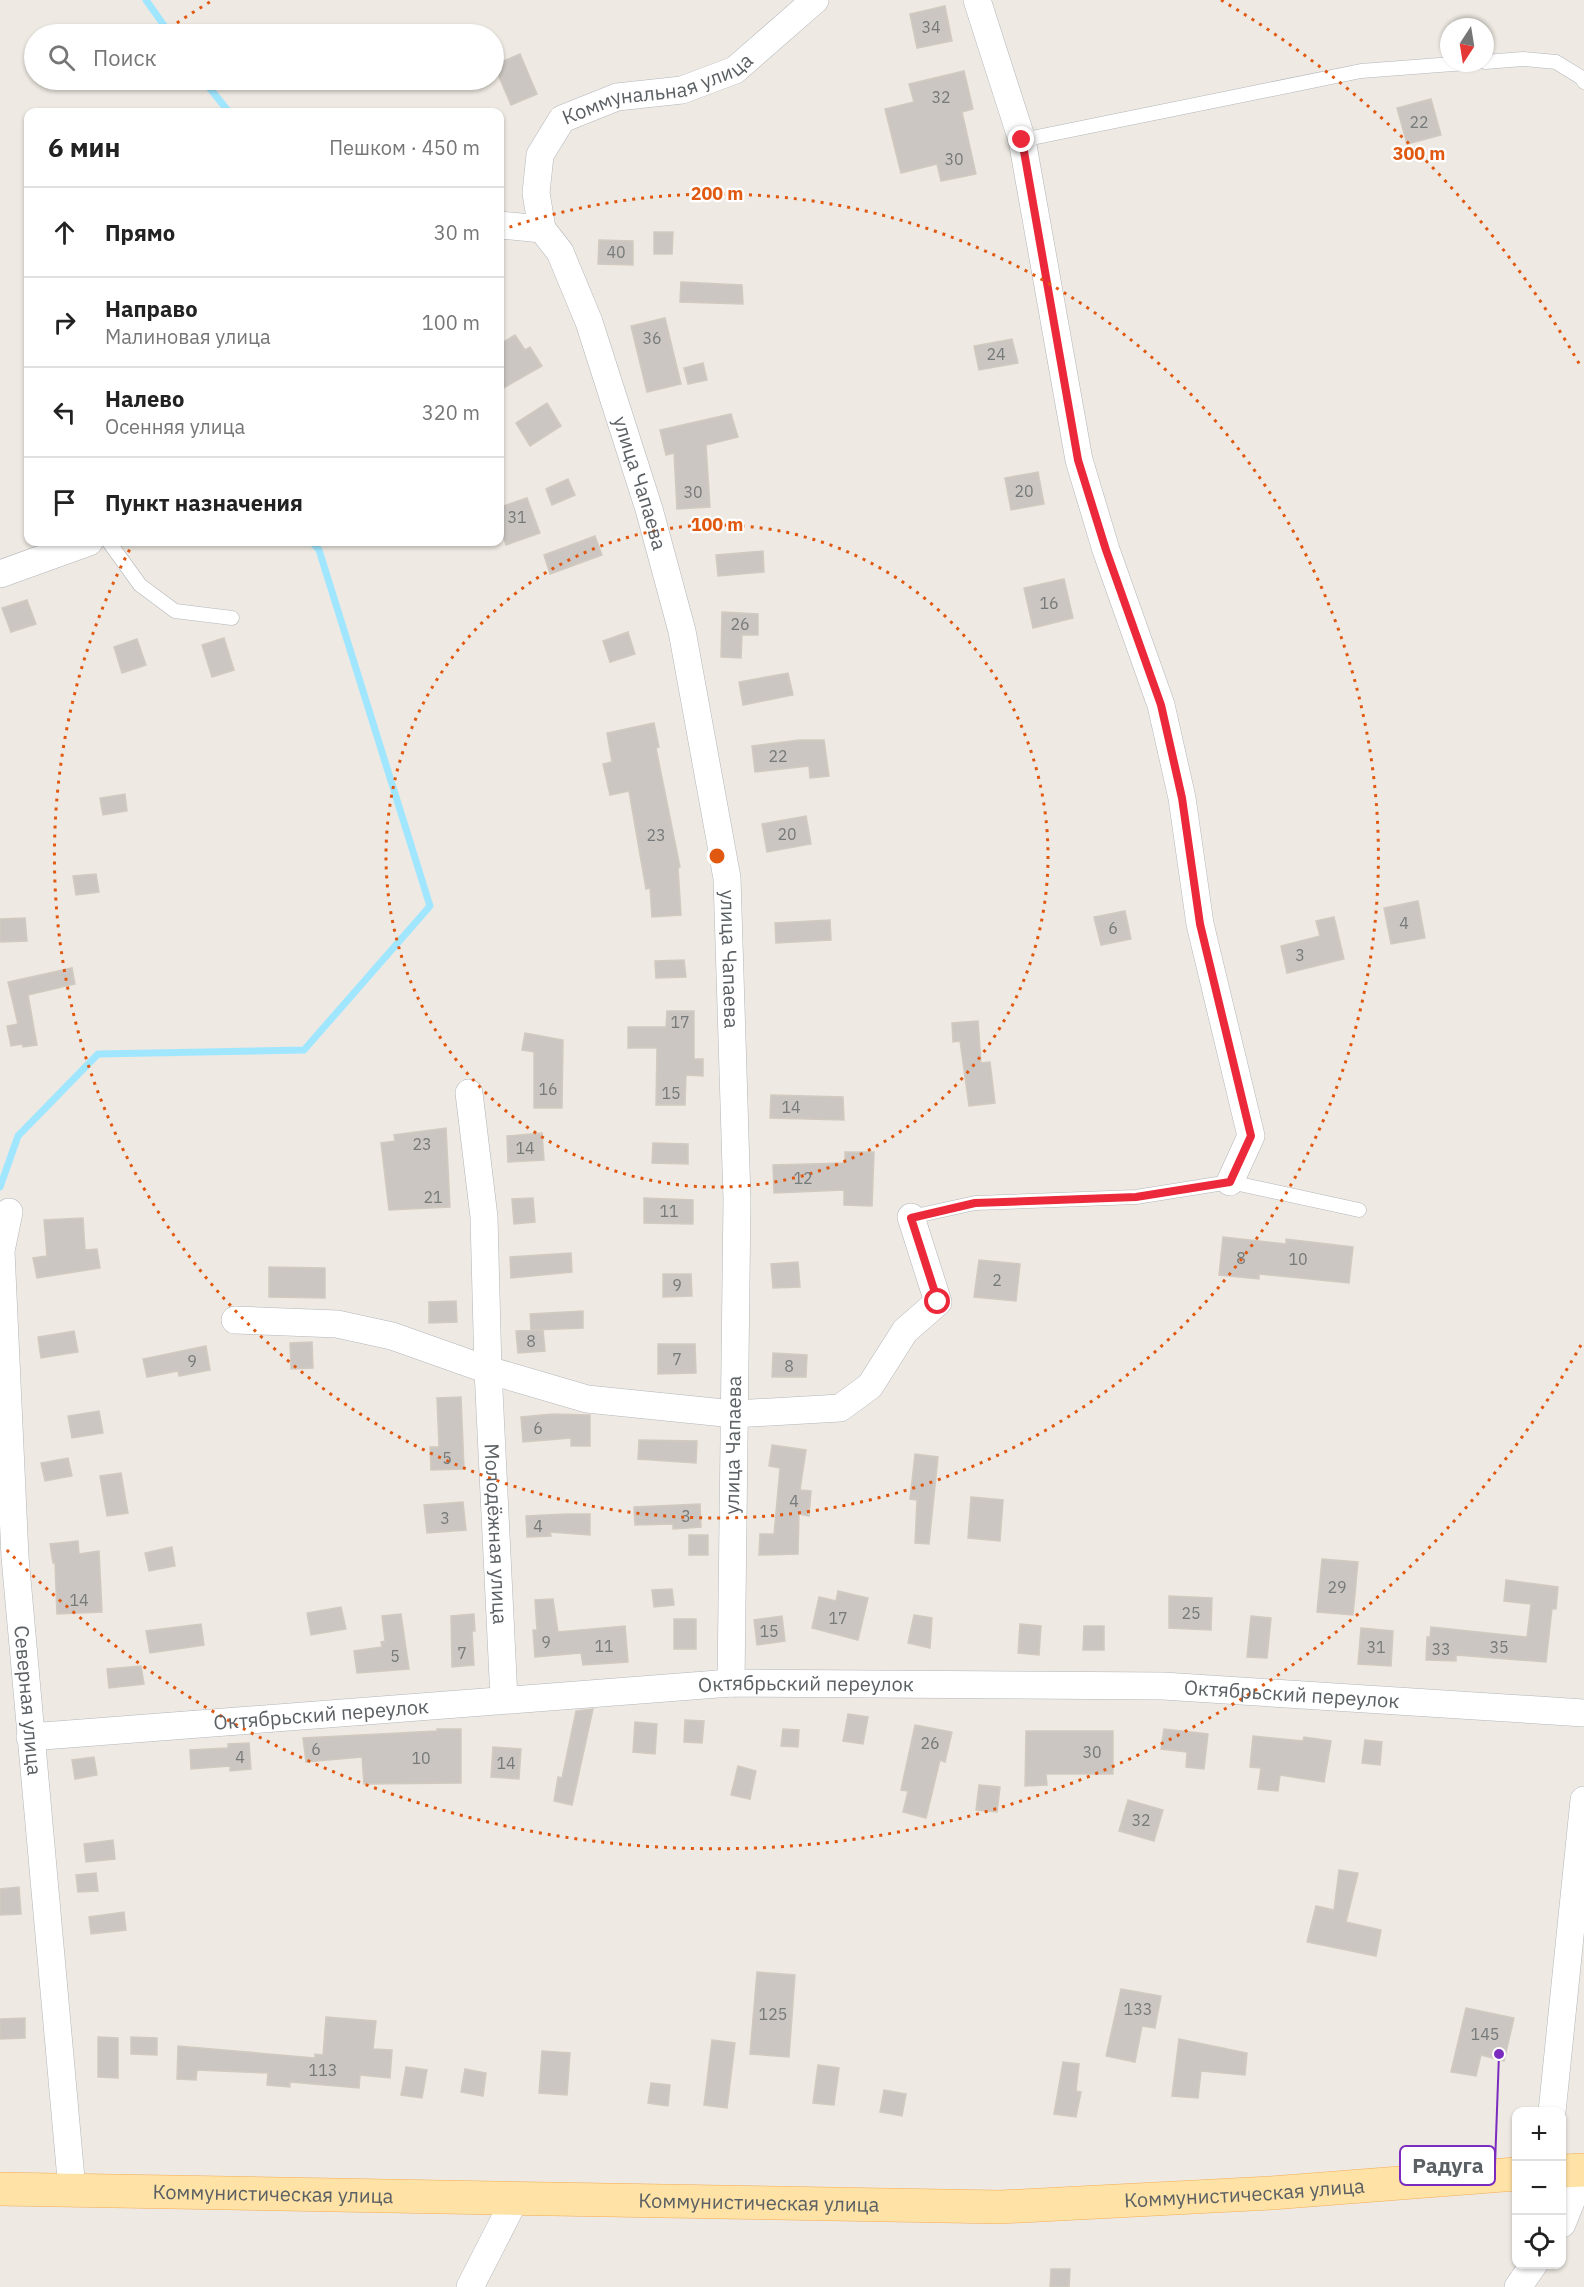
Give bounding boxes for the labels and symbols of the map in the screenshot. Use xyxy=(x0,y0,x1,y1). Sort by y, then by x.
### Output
house number: 34 xyxy=(921,17,941,37)
north arrow xyxy=(1440,18,1494,72)
street label: Коммунальная улица xyxy=(558,46,758,131)
house number: 32 xyxy=(931,87,951,107)
house number: 22 xyxy=(1409,112,1429,132)
route end xyxy=(1008,126,1034,152)
text: 300 m xyxy=(1393,142,1445,165)
house number: 30 xyxy=(944,149,964,169)
text: 200 m xyxy=(691,182,743,205)
house number: 40 xyxy=(606,242,626,262)
house number: 36 xyxy=(642,328,662,348)
house number: 24 xyxy=(986,344,1006,364)
street label: улица Чапаева xyxy=(607,413,674,553)
house number: 20 xyxy=(1014,481,1034,501)
house number: 30 xyxy=(683,482,703,502)
house number: 31 xyxy=(507,507,527,527)
text: 100 m xyxy=(691,513,743,536)
house number: 16 xyxy=(1039,593,1059,613)
house number: 26 xyxy=(730,614,750,634)
house number: 22 xyxy=(768,746,788,766)
house number: 20 xyxy=(777,824,797,844)
house number: 23 xyxy=(646,825,666,845)
centre of rings xyxy=(707,846,727,866)
street label: улица Чапаева xyxy=(714,889,746,1029)
house number: 4 xyxy=(1399,913,1409,933)
house number: 6 xyxy=(1108,918,1118,938)
house number: 3 xyxy=(1295,945,1305,965)
house number: 17 xyxy=(670,1012,690,1032)
house number: 16 xyxy=(538,1079,558,1099)
house number: 15 xyxy=(661,1083,681,1103)
house number: 14 xyxy=(781,1097,801,1117)
house number: 23 xyxy=(412,1134,432,1154)
house number: 14 xyxy=(515,1138,535,1158)
house number: 12 xyxy=(793,1168,813,1188)
house number: 21 xyxy=(423,1187,443,1207)
house number: 11 xyxy=(659,1201,679,1221)
house number: 8 xyxy=(1236,1248,1246,1268)
house number: 10 xyxy=(1288,1249,1308,1269)
house number: 2 xyxy=(992,1270,1002,1290)
house number: 9 xyxy=(672,1275,682,1295)
route start xyxy=(924,1288,950,1314)
house number: 8 xyxy=(526,1331,536,1351)
house number: 7 xyxy=(672,1349,682,1369)
house number: 9 xyxy=(187,1351,197,1371)
house number: 8 xyxy=(784,1356,794,1376)
street label: улица Чапаева xyxy=(718,1375,747,1514)
house number: 6 xyxy=(533,1418,543,1438)
street label: Молодёжная улица xyxy=(479,1443,514,1625)
house number: 5 xyxy=(442,1448,452,1468)
house number: 4 xyxy=(789,1491,799,1511)
house number: 3 xyxy=(681,1506,691,1526)
house number: 3 xyxy=(440,1508,450,1528)
house number: 4 xyxy=(533,1516,543,1536)
house number: 29 xyxy=(1327,1577,1347,1597)
house number: 14 xyxy=(69,1590,89,1610)
house number: 25 xyxy=(1181,1603,1201,1623)
house number: 17 xyxy=(828,1608,848,1628)
house number: 15 xyxy=(759,1621,779,1641)
street label: Северная улица xyxy=(8,1624,49,1777)
house number: 9 xyxy=(541,1632,551,1652)
house number: 11 xyxy=(594,1636,614,1656)
house number: 31 xyxy=(1366,1637,1386,1657)
house number: 35 xyxy=(1489,1637,1509,1657)
house number: 33 xyxy=(1431,1639,1451,1659)
house number: 7 xyxy=(457,1643,467,1663)
house number: 5 xyxy=(390,1646,400,1666)
street label: Октябрьский переулок xyxy=(697,1669,914,1698)
street label: Октябрьский переулок xyxy=(1183,1673,1400,1714)
street label: Октябрьский переулок xyxy=(212,1692,430,1736)
house number: 26 xyxy=(920,1733,940,1753)
house number: 6 xyxy=(311,1739,321,1759)
house number: 30 xyxy=(1082,1742,1102,1762)
house number: 4 xyxy=(235,1747,245,1767)
house number: 10 xyxy=(411,1748,431,1768)
house number: 14 xyxy=(496,1753,516,1773)
house number: 32 xyxy=(1131,1810,1151,1830)
house number: 133 xyxy=(1124,1999,1152,2019)
house number: 125 xyxy=(759,2004,787,2024)
house number: 145 xyxy=(1471,2024,1499,2044)
house number: 113 xyxy=(309,2060,337,2080)
callout: Радуга xyxy=(1400,2146,1495,2185)
text: Радуга xyxy=(1412,2151,1484,2179)
street label: Коммунистическая улица xyxy=(1124,2172,1366,2214)
street label: Коммунистическая улица xyxy=(152,2178,394,2209)
street label: Коммунистическая улица xyxy=(638,2186,880,2218)

